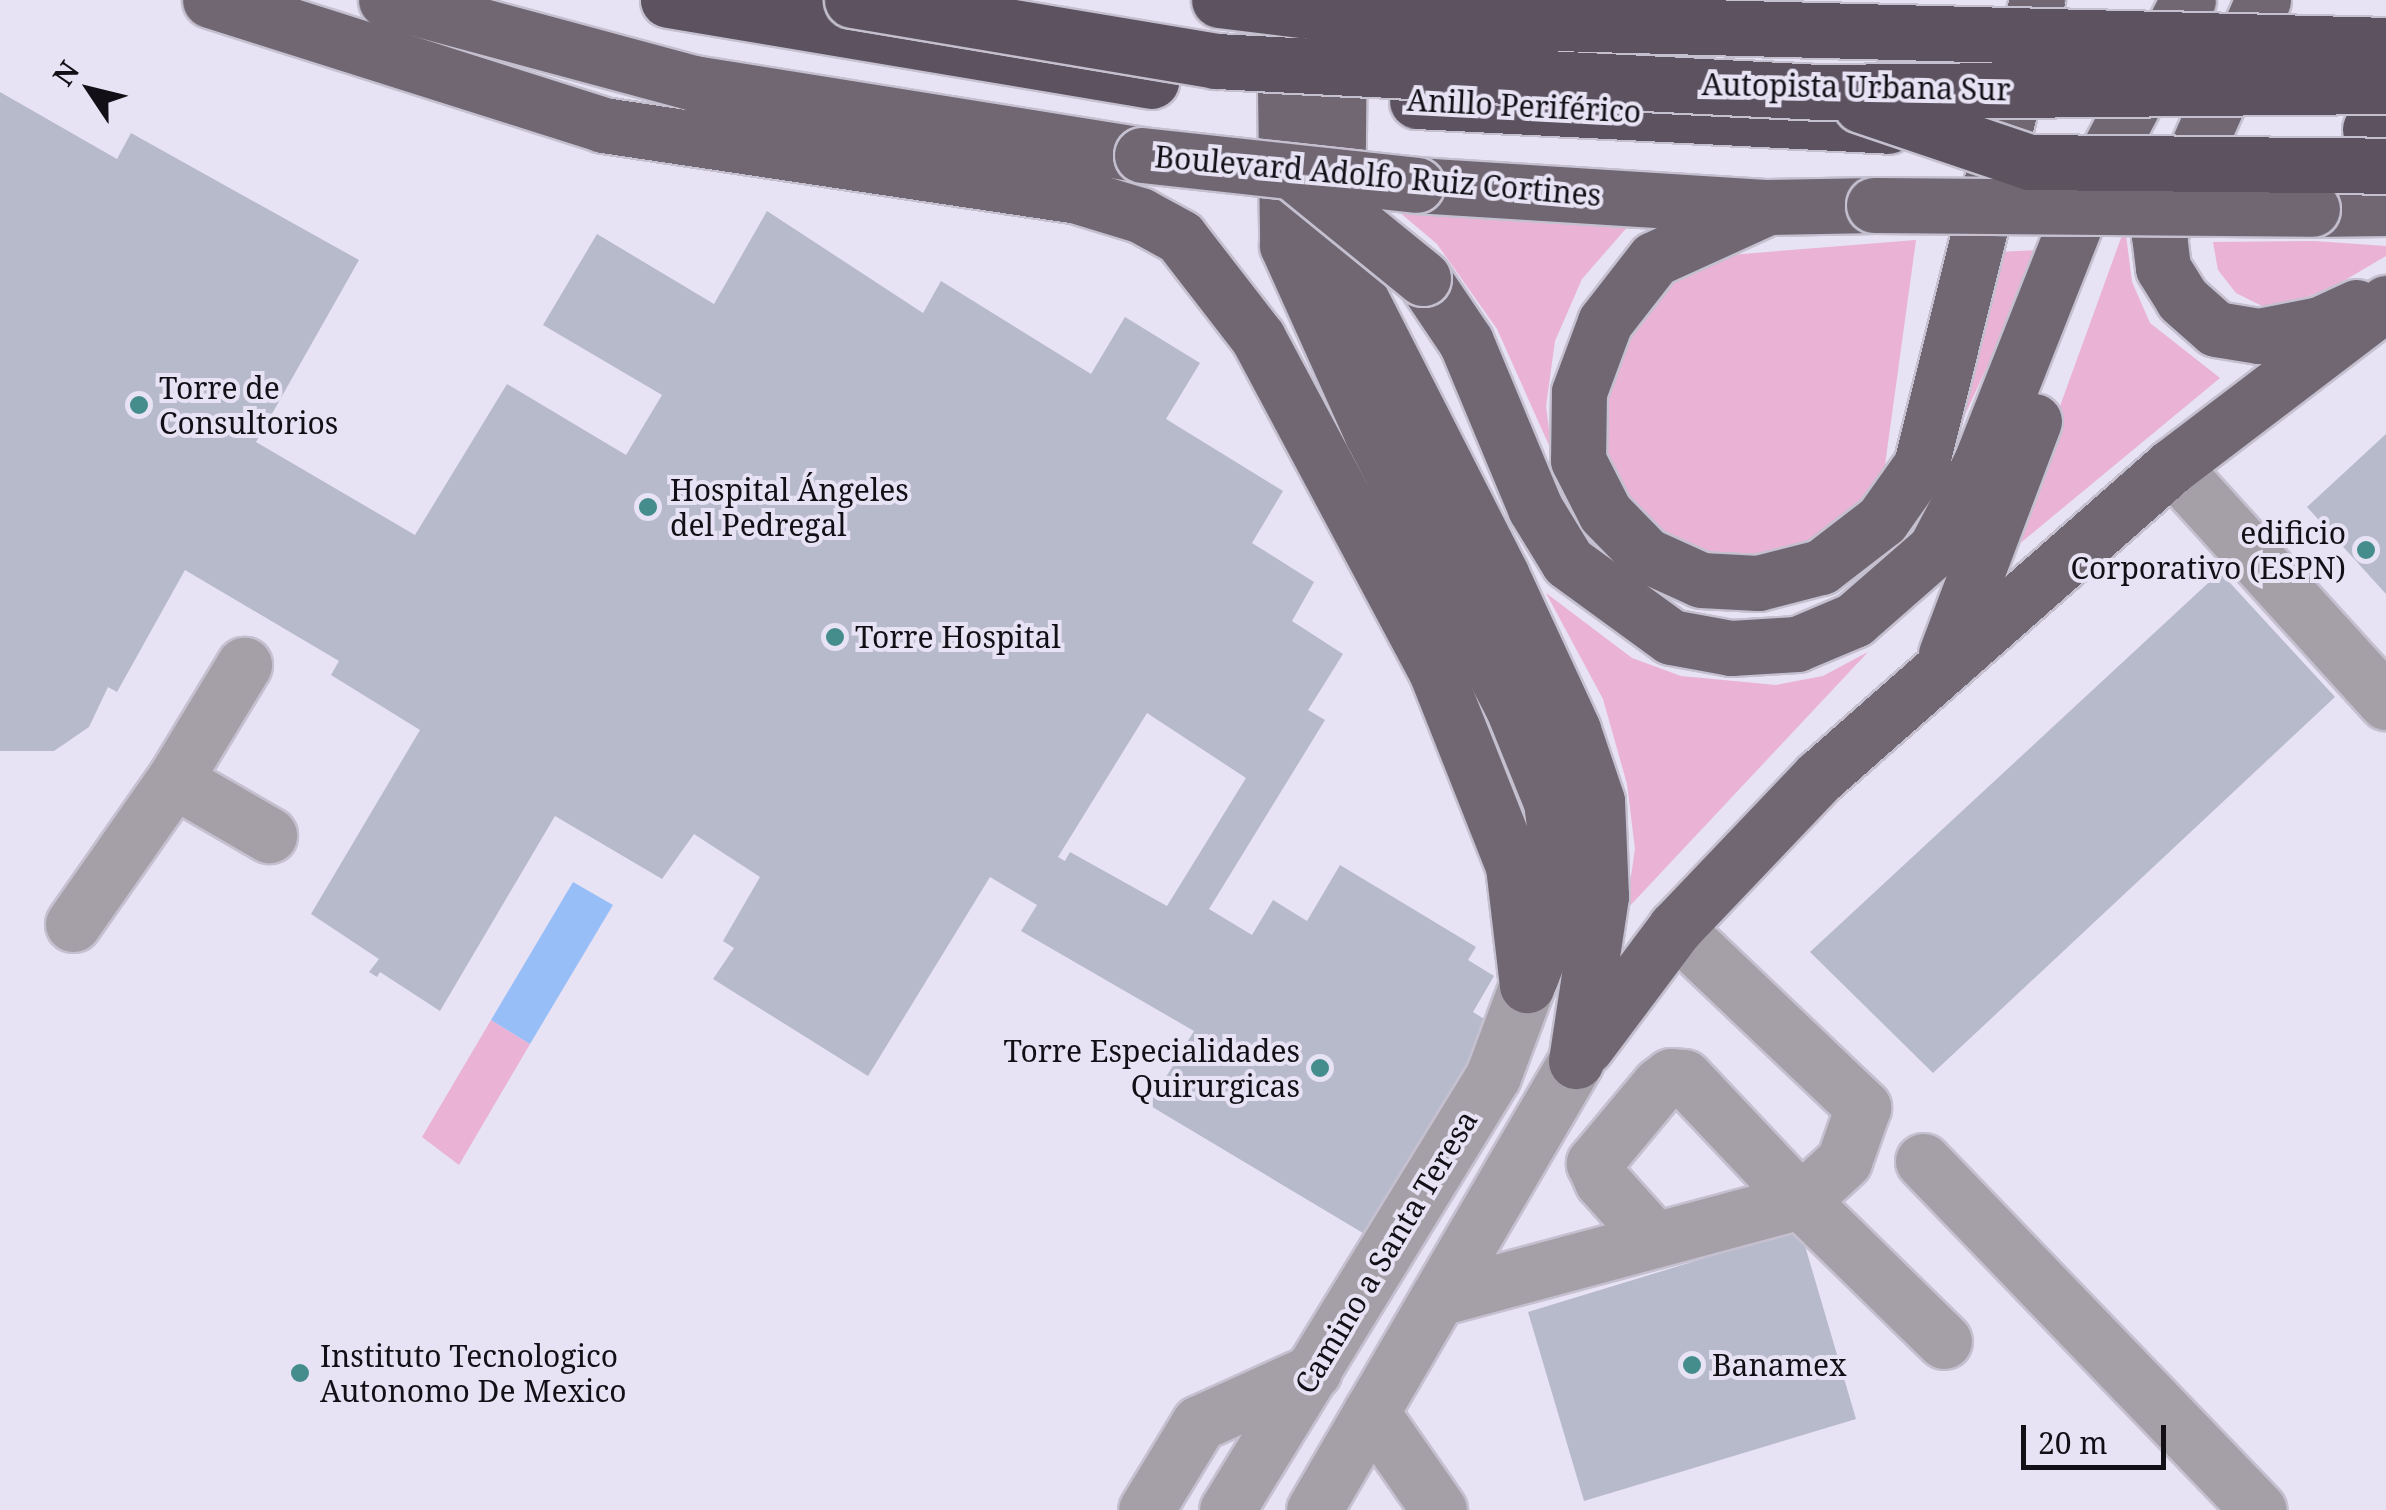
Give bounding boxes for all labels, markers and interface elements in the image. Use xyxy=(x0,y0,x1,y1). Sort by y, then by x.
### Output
north arrow xyxy=(40,40,140,140)
text: N xyxy=(44,53,87,93)
street label: Autopista Urbana Sur xyxy=(1701,66,2011,108)
street label: Anillo Periférico xyxy=(1406,82,1642,130)
street label: Boulevard Adolfo Ruiz Cortines xyxy=(1153,139,1603,213)
place label: Torre de Consultorios xyxy=(159,370,338,440)
marker: Torre de Consultorios xyxy=(128,394,150,416)
place label: Hospital Ángeles del Pedregal xyxy=(670,472,909,542)
marker: Hospital Ángeles del Pedregal xyxy=(635,494,661,520)
place label: edificio Corporativo (ESPN) xyxy=(2071,515,2346,586)
marker: edificio Corporativo (ESPN) xyxy=(2355,539,2377,561)
place label: Torre Hospital xyxy=(855,619,1061,655)
marker: Torre Hospital xyxy=(824,626,846,648)
place label: Torre Especialidades Quirurgicas xyxy=(1004,1033,1300,1104)
marker: Torre Especialidades Quirurgicas xyxy=(1309,1057,1331,1079)
street label: Camino a Santa Teresa xyxy=(1287,1104,1485,1400)
place label: Instituto Tecnologico Autonomo De Mexico xyxy=(320,1338,626,1408)
place label: Banamex xyxy=(1712,1347,1846,1383)
marker: Banamex xyxy=(1681,1354,1703,1376)
marker: Instituto Tecnologico Autonomo De Mexico xyxy=(289,1362,311,1384)
scale bar xyxy=(2026,1405,2171,1467)
text: 20 m xyxy=(2038,1422,2108,1463)

